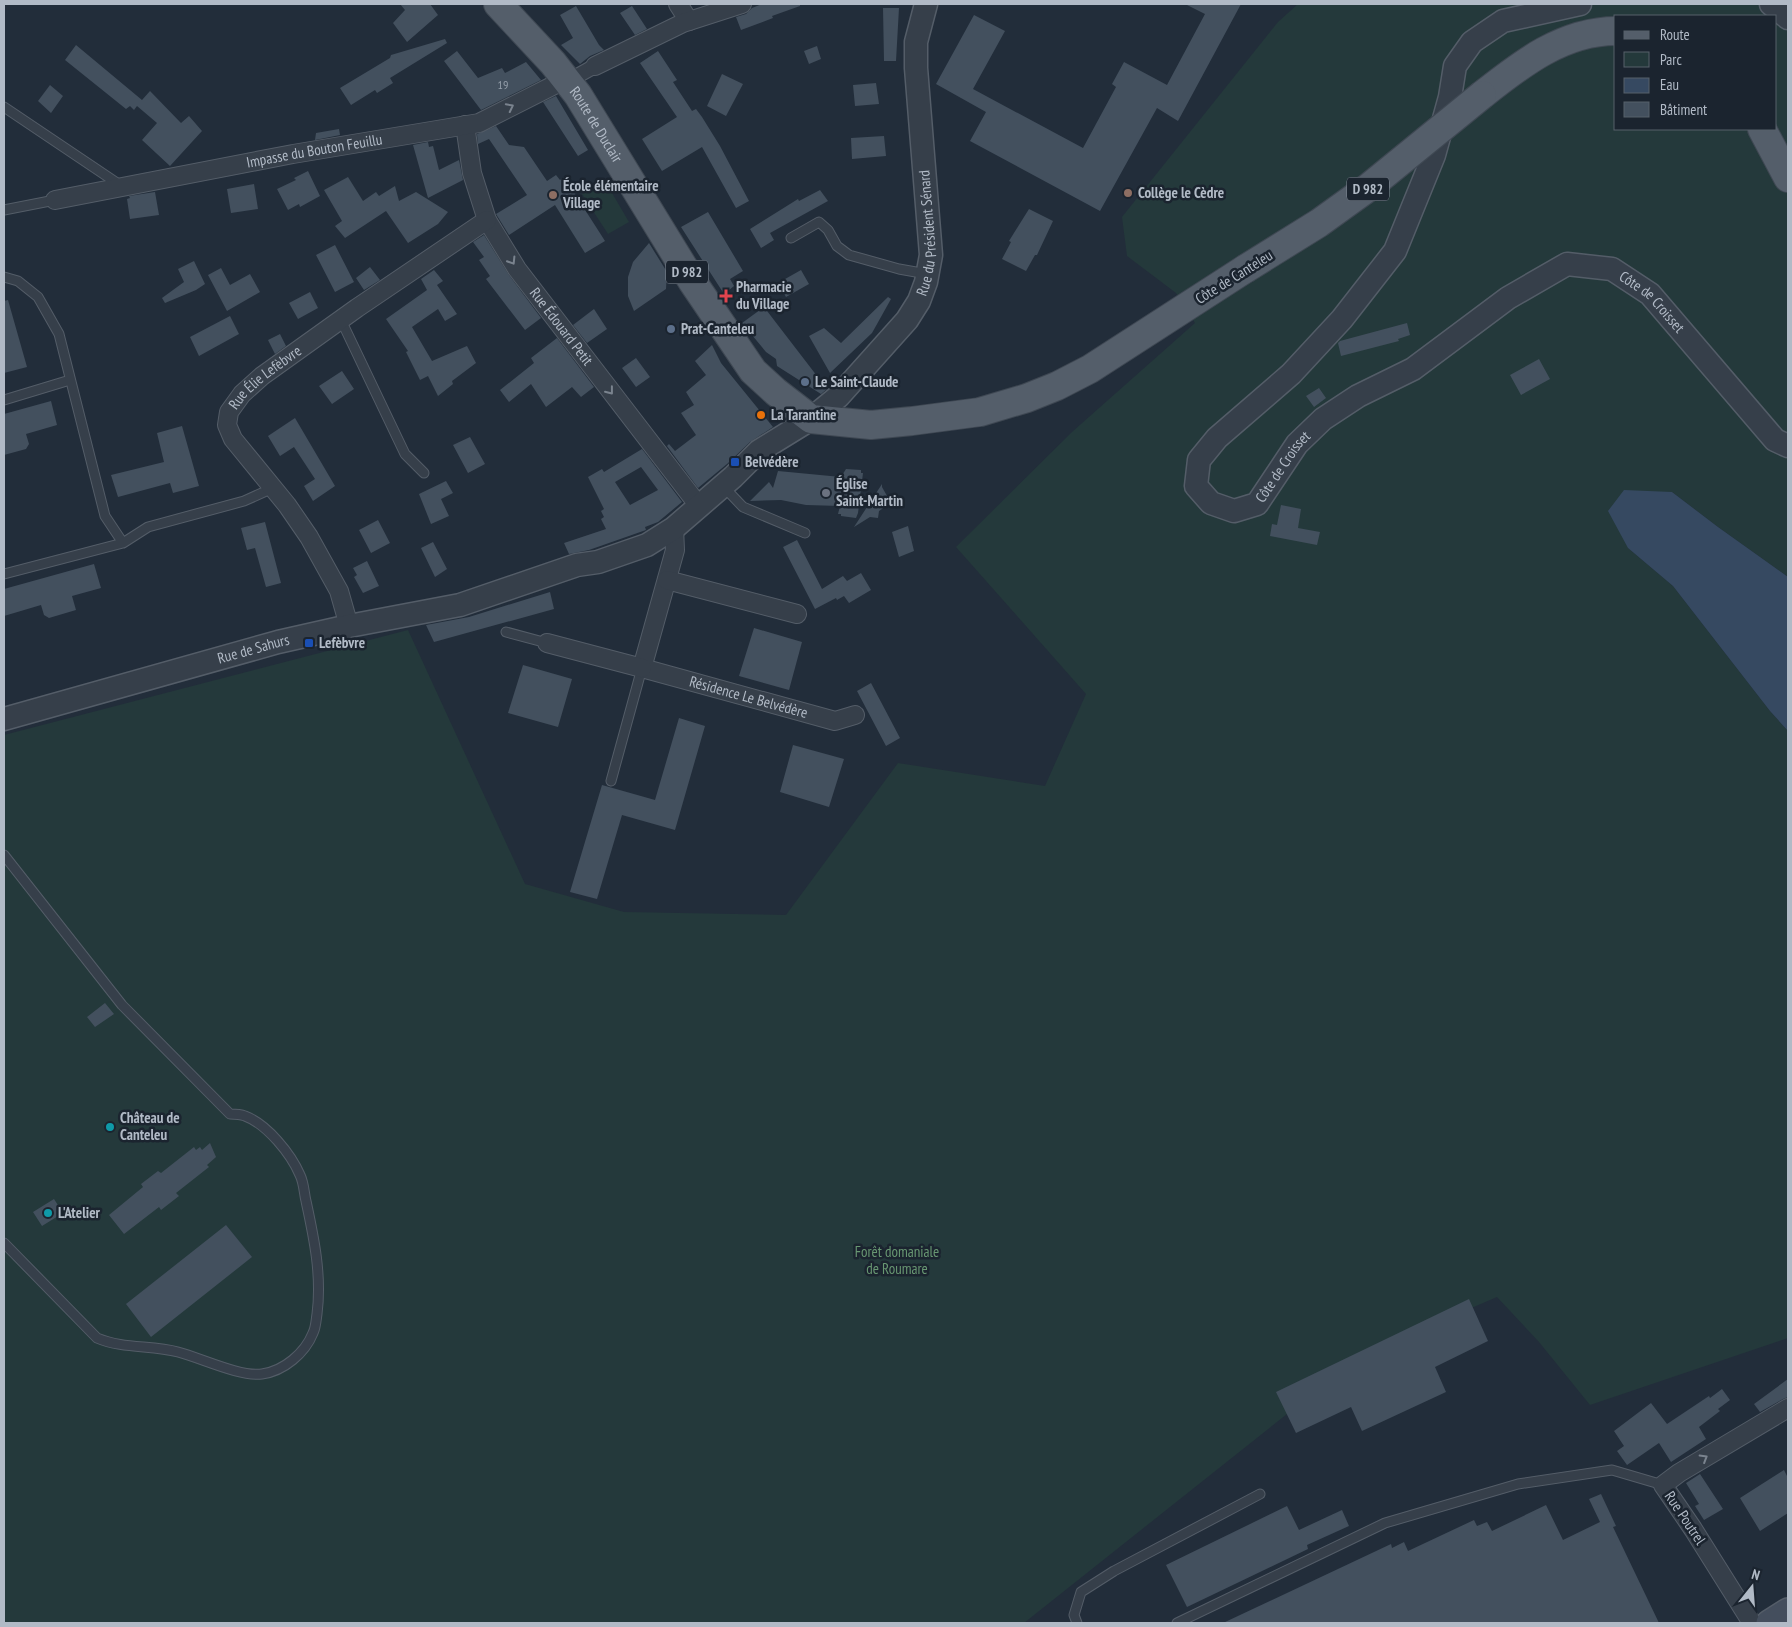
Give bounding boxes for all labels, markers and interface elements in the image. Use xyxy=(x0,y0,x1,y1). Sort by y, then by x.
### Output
legend xyxy=(1614,15,1777,130)
text: Route xyxy=(1660,25,1690,44)
text: Parc xyxy=(1660,50,1682,69)
text: Eau xyxy=(1660,75,1679,94)
house number: 19 xyxy=(498,77,508,92)
street label: Route de Duclair xyxy=(566,82,627,167)
text: Bâtiment xyxy=(1660,100,1707,119)
one-way arrow xyxy=(505,103,514,113)
street label: Impasse du Bouton Feuillu xyxy=(245,129,384,172)
street label: Rue du Président Sénard xyxy=(912,169,940,298)
place label: École élémentaire Village xyxy=(562,176,659,212)
road number: D 982 xyxy=(1347,178,1389,200)
place label: Collège le Cèdre xyxy=(1138,183,1224,202)
marker: Collège le Cèdre xyxy=(1122,187,1134,199)
marker: École élémentaire Village xyxy=(547,189,559,201)
street label: Côte de Canteleu xyxy=(1191,245,1276,308)
one-way arrow xyxy=(506,256,516,265)
road number: D 982 xyxy=(666,260,708,284)
street label: Côte de Croisset xyxy=(1616,266,1689,336)
place label: Pharmacie du Village xyxy=(736,277,792,313)
street label: Rue Édouard Petit xyxy=(526,284,598,369)
marker: Pharmacie du Village xyxy=(720,290,732,302)
place label: Prat-Canteleu xyxy=(681,319,755,338)
marker: Prat-Canteleu xyxy=(665,323,677,335)
street label: Rue Élie Lefèbvre xyxy=(224,341,305,413)
place label: Le Saint-Claude xyxy=(815,372,899,391)
marker: Le Saint-Claude xyxy=(799,376,811,388)
one-way arrow xyxy=(604,385,613,395)
place label: La Tarantine xyxy=(771,405,836,424)
marker: La Tarantine xyxy=(755,409,767,421)
street label: Côte de Croisset xyxy=(1251,426,1314,506)
place label: Belvédère xyxy=(745,452,799,471)
marker: Belvédère xyxy=(729,456,741,468)
place label: Église Saint-Martin xyxy=(836,474,903,510)
marker: Église Saint-Martin xyxy=(820,487,832,499)
street label: Rue de Sahurs xyxy=(215,630,291,668)
place label: Lefèbvre xyxy=(319,633,365,652)
marker: Lefèbvre xyxy=(303,637,315,649)
street label: Résidence Le Belvédère xyxy=(687,671,810,722)
place label: Château de Canteleu xyxy=(120,1108,180,1144)
marker: Château de Canteleu xyxy=(104,1121,116,1133)
place label: L'Atelier xyxy=(58,1203,101,1222)
marker: L'Atelier xyxy=(42,1207,54,1219)
park label: Forêt domaniale de Roumare xyxy=(855,1242,939,1278)
one-way arrow xyxy=(1698,1455,1707,1465)
street label: Rue Poutrel xyxy=(1661,1487,1710,1548)
north arrow xyxy=(1727,1562,1777,1612)
text: N xyxy=(1750,1565,1762,1584)

